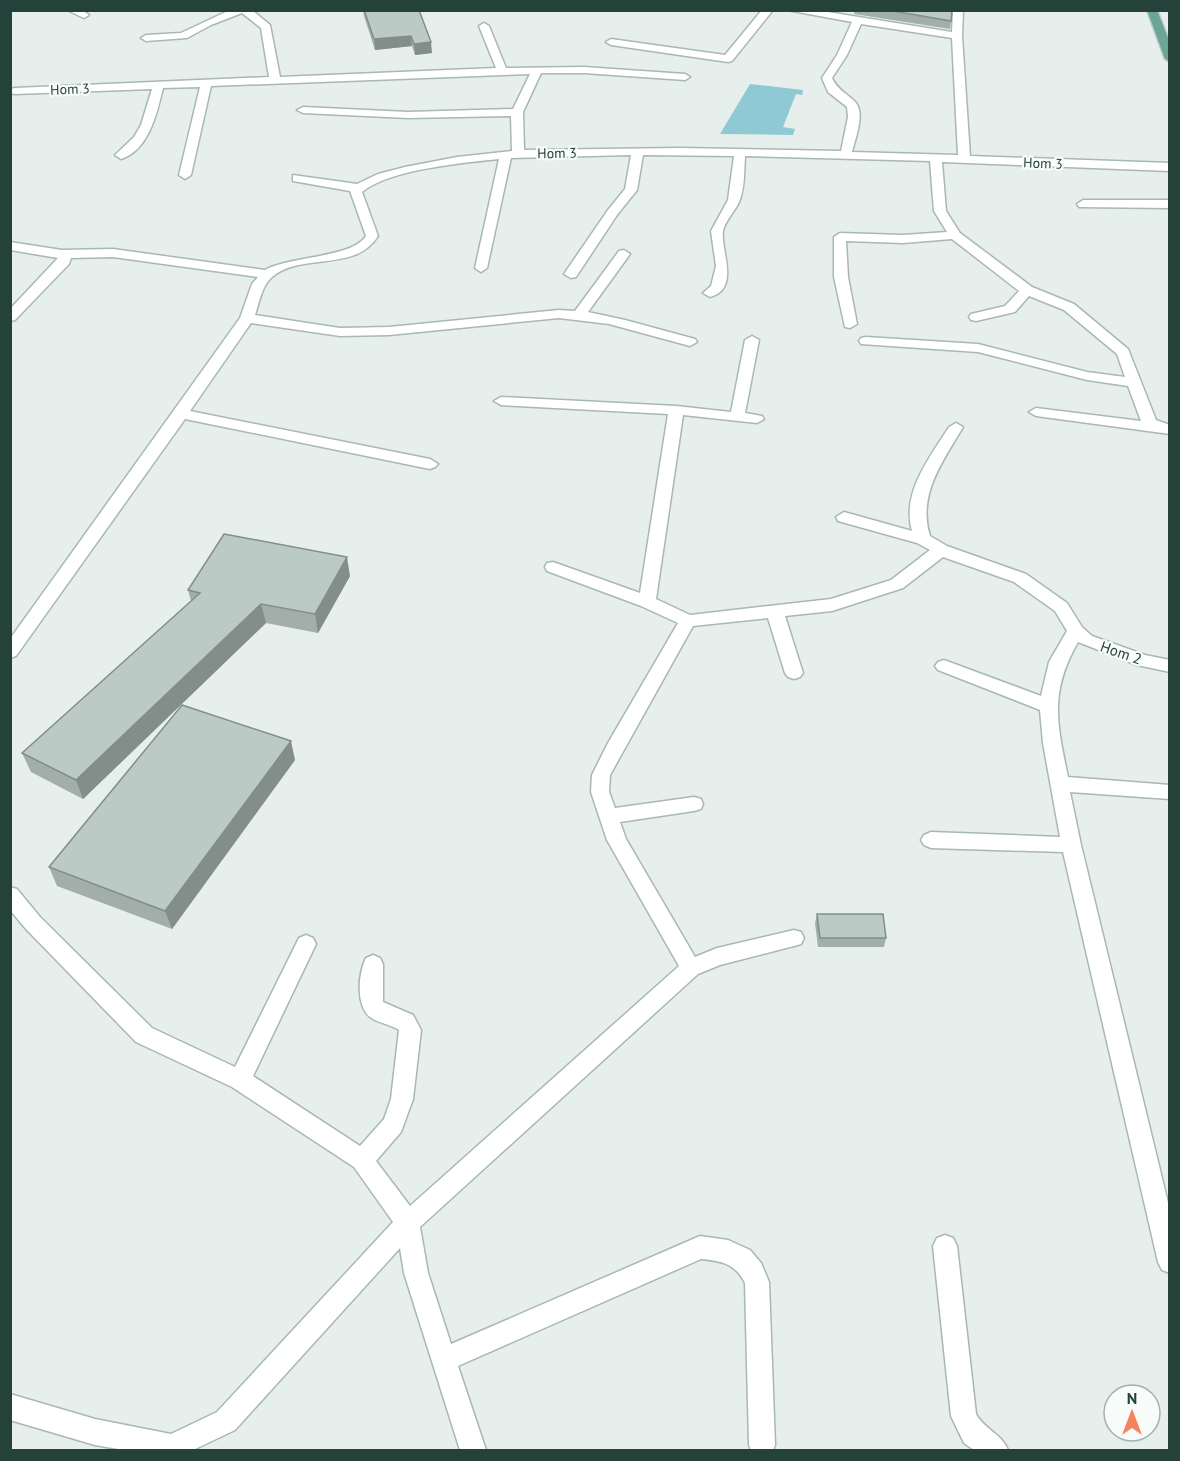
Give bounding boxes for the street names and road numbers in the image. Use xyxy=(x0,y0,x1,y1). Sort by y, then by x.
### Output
street label: Hom 3 xyxy=(50,79,90,99)
street label: Hom 3 xyxy=(537,144,577,162)
street label: Hom 3 xyxy=(1023,153,1063,173)
street label: Hom 2 xyxy=(1098,637,1144,668)

